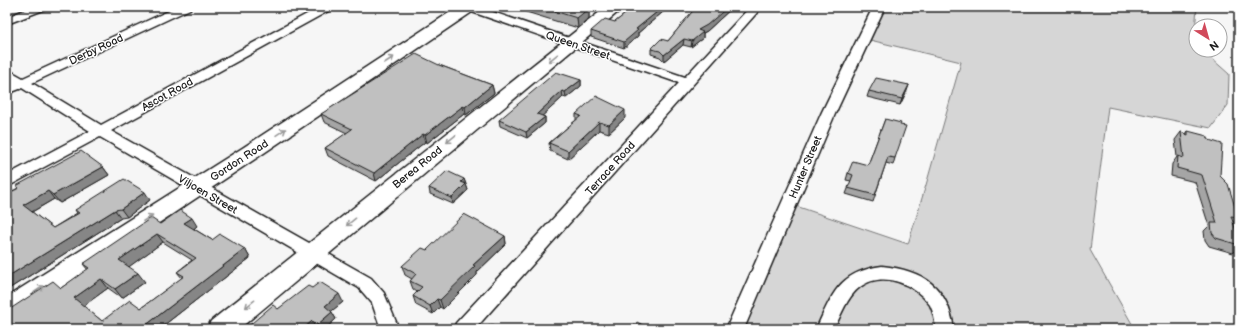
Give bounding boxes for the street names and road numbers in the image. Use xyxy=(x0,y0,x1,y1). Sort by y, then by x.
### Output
street label: Queen Street xyxy=(544,28,612,63)
street label: Derby Road xyxy=(67,31,125,68)
street label: Ascot Road xyxy=(139,75,195,114)
street label: Hunter Street xyxy=(786,133,825,201)
street label: Gordon Road xyxy=(208,137,271,184)
street label: Terrace Road xyxy=(583,139,638,198)
street label: Berea Road xyxy=(390,143,445,191)
street label: Viljoen Street xyxy=(176,172,240,217)

